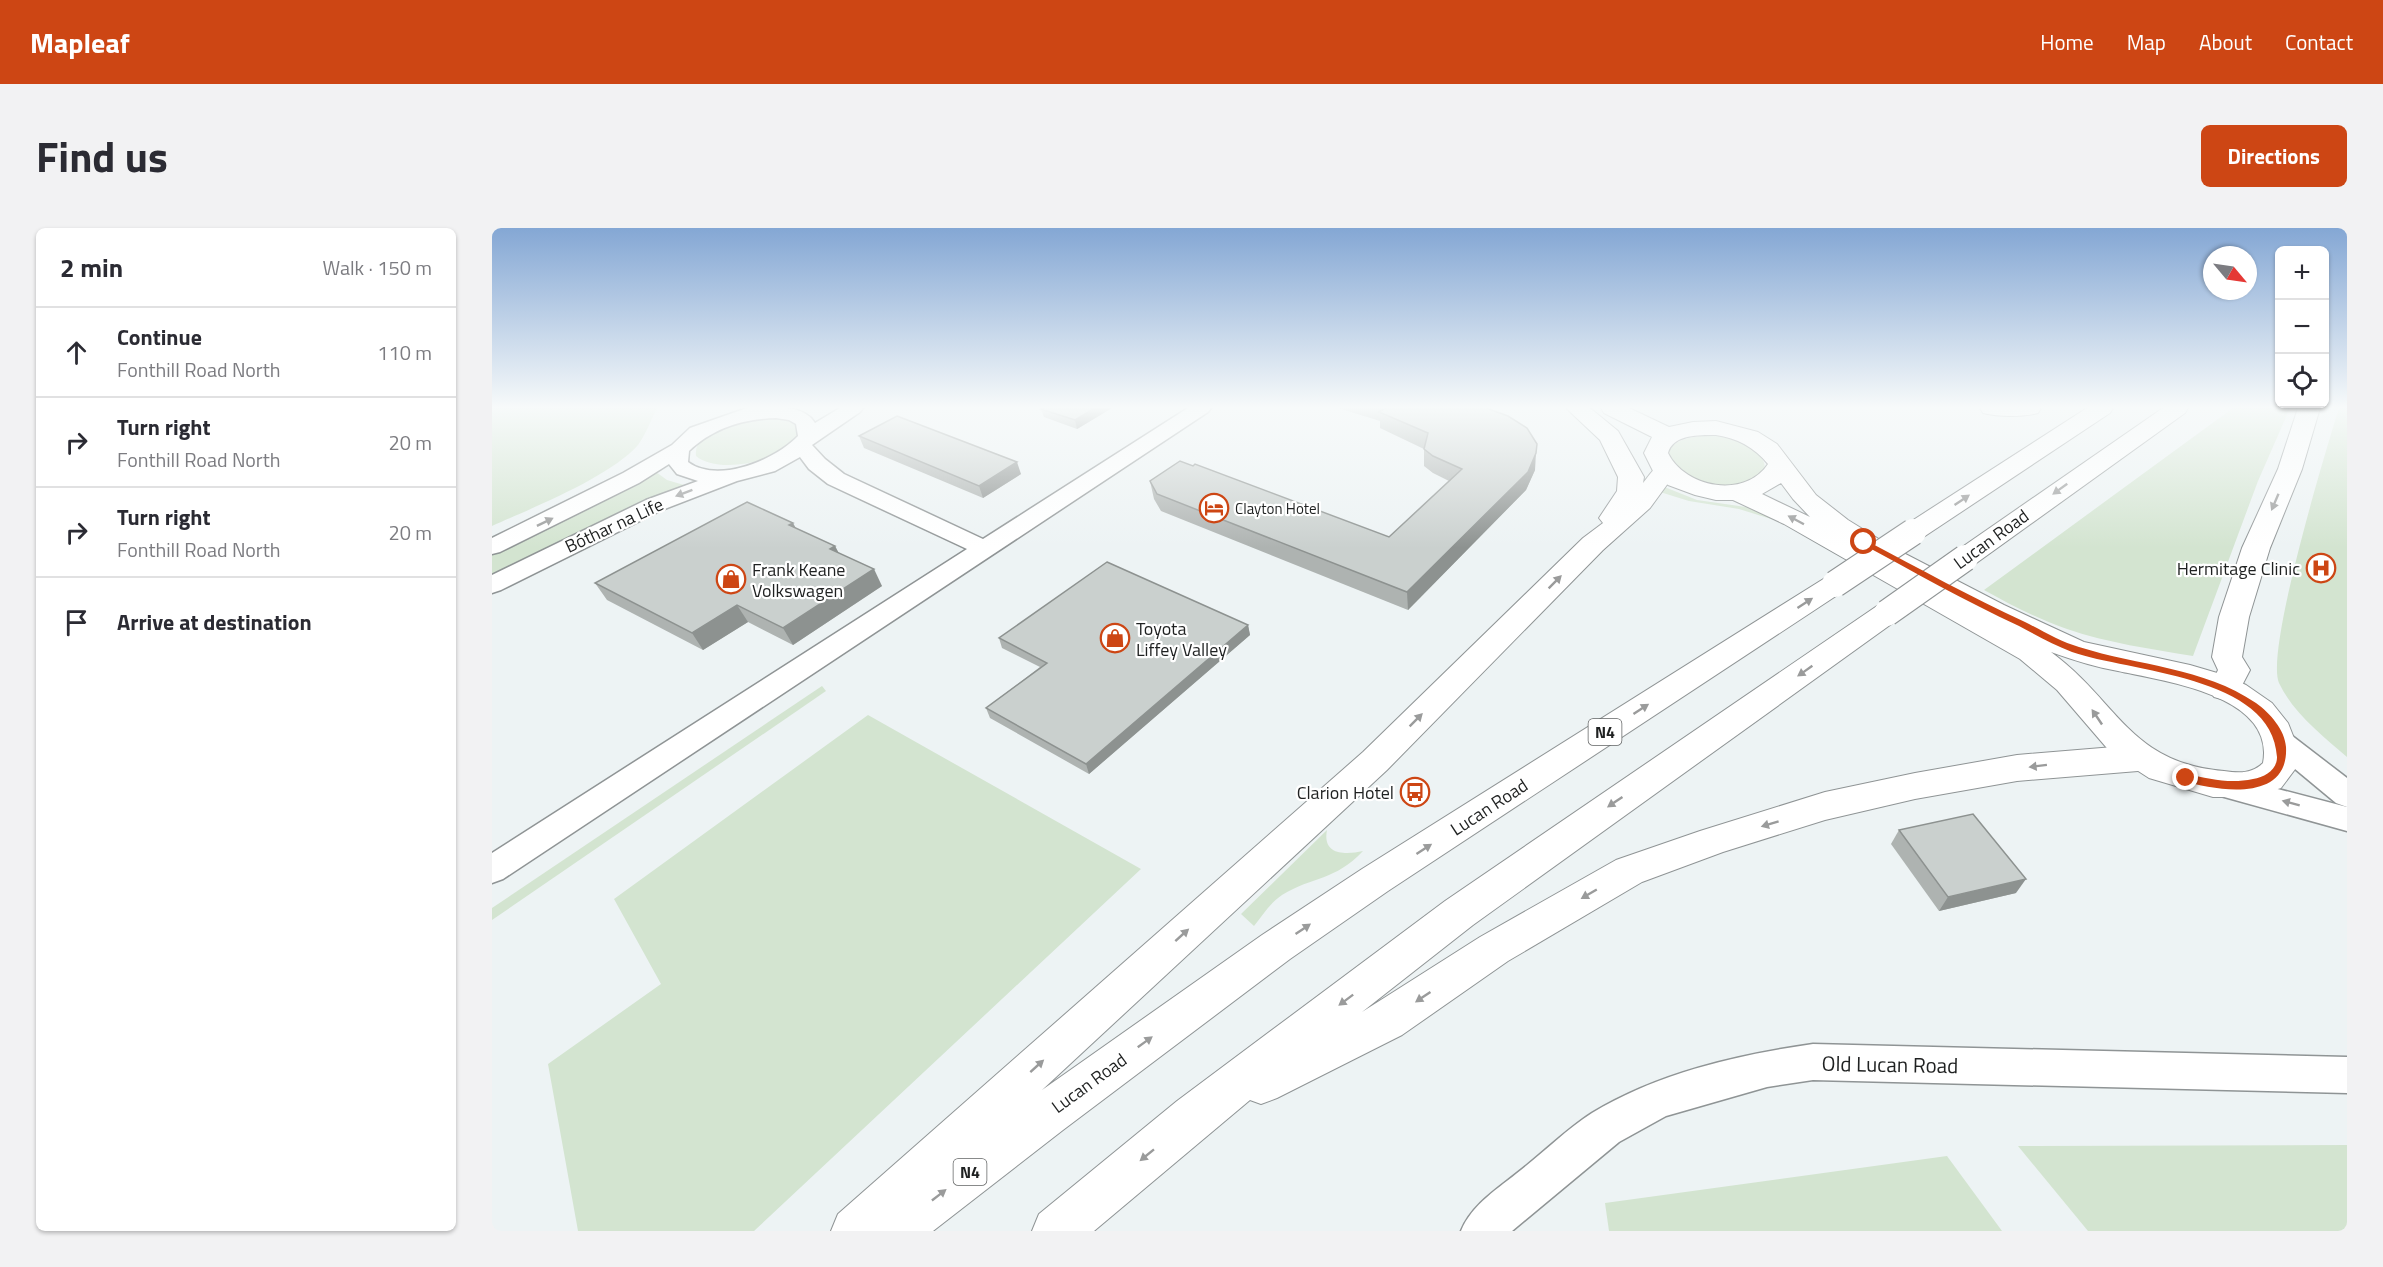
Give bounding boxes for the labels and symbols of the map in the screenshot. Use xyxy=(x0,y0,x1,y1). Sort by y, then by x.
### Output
north arrow xyxy=(2203,246,2257,300)
one-way arrow xyxy=(2053,483,2069,495)
one-way arrow xyxy=(675,489,693,498)
street label: Bóthar na Life xyxy=(560,490,668,560)
hotel icon: Clayton Hotel xyxy=(1198,492,1230,524)
one-way arrow xyxy=(1953,494,1970,505)
one-way arrow xyxy=(2271,494,2280,511)
place label: Clayton Hotel xyxy=(1235,497,1320,520)
street label: Lucan Road xyxy=(1948,502,2034,576)
one-way arrow xyxy=(1787,515,1804,525)
one-way arrow xyxy=(536,517,553,526)
route start xyxy=(1850,528,1876,554)
hospital icon: Hermitage Clinic xyxy=(2305,552,2337,584)
place label: Hermitage Clinic xyxy=(2177,555,2300,582)
place label: Frank Keane Volkswagen xyxy=(752,556,845,604)
shop icon: Frank Keane Volkswagen xyxy=(715,563,747,595)
one-way arrow xyxy=(1547,576,1561,590)
one-way arrow xyxy=(1796,598,1813,609)
place label: Toyota Liffey Valley xyxy=(1136,615,1227,663)
shop icon: Toyota Liffey Valley xyxy=(1099,622,1131,654)
one-way arrow xyxy=(1798,665,1814,677)
one-way arrow xyxy=(1632,703,1648,715)
one-way arrow xyxy=(2092,708,2103,725)
one-way arrow xyxy=(1409,713,1423,727)
road number: N4 xyxy=(1588,719,1622,745)
one-way arrow xyxy=(2029,761,2048,770)
route end xyxy=(2172,764,2198,790)
street label: Lucan Road xyxy=(1445,772,1533,842)
bus stop icon: Clarion Hotel xyxy=(1399,776,1431,808)
place label: Clarion Hotel xyxy=(1297,779,1394,806)
one-way arrow xyxy=(1607,796,1623,807)
one-way arrow xyxy=(2282,798,2300,808)
one-way arrow xyxy=(1761,820,1779,829)
one-way arrow xyxy=(1415,843,1432,854)
one-way arrow xyxy=(1580,889,1597,899)
one-way arrow xyxy=(1295,923,1311,935)
one-way arrow xyxy=(1174,928,1188,942)
one-way arrow xyxy=(1415,991,1431,1002)
one-way arrow xyxy=(1338,993,1354,1006)
one-way arrow xyxy=(1136,1036,1152,1048)
street label: Lucan Road xyxy=(1046,1046,1132,1120)
street label: Old Lucan Road xyxy=(1821,1047,1959,1081)
one-way arrow xyxy=(1029,1060,1044,1073)
one-way arrow xyxy=(1139,1148,1155,1161)
road number: N4 xyxy=(954,1159,986,1185)
one-way arrow xyxy=(932,1189,947,1201)

